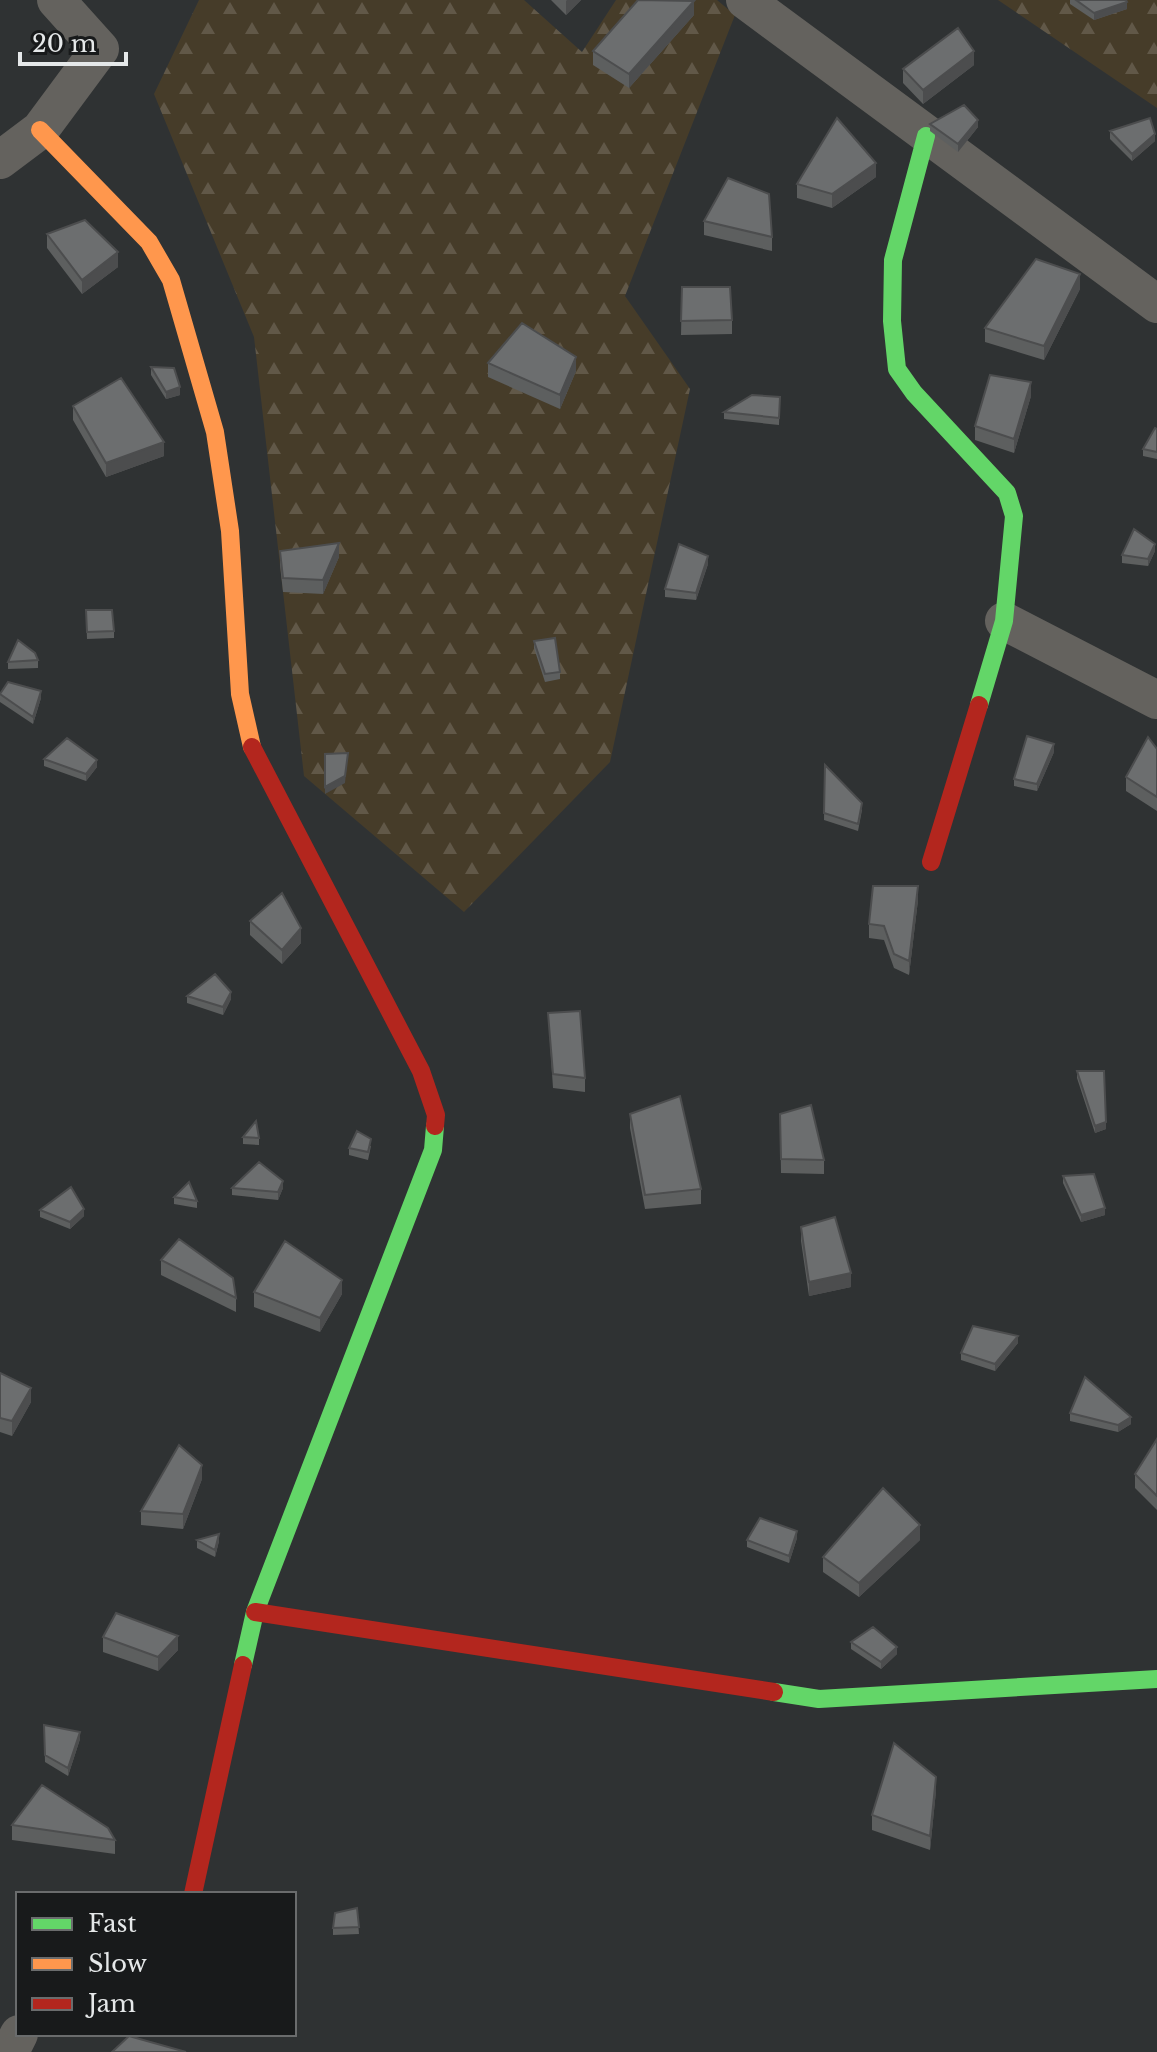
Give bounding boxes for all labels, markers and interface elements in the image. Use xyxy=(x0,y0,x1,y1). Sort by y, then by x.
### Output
scale bar xyxy=(20,16,126,66)
text: 20 m xyxy=(32,29,97,58)
legend xyxy=(16,1892,296,2036)
text: Fast xyxy=(88,1909,136,1938)
text: Slow xyxy=(88,1949,147,1978)
text: Jam xyxy=(85,1989,136,2018)

